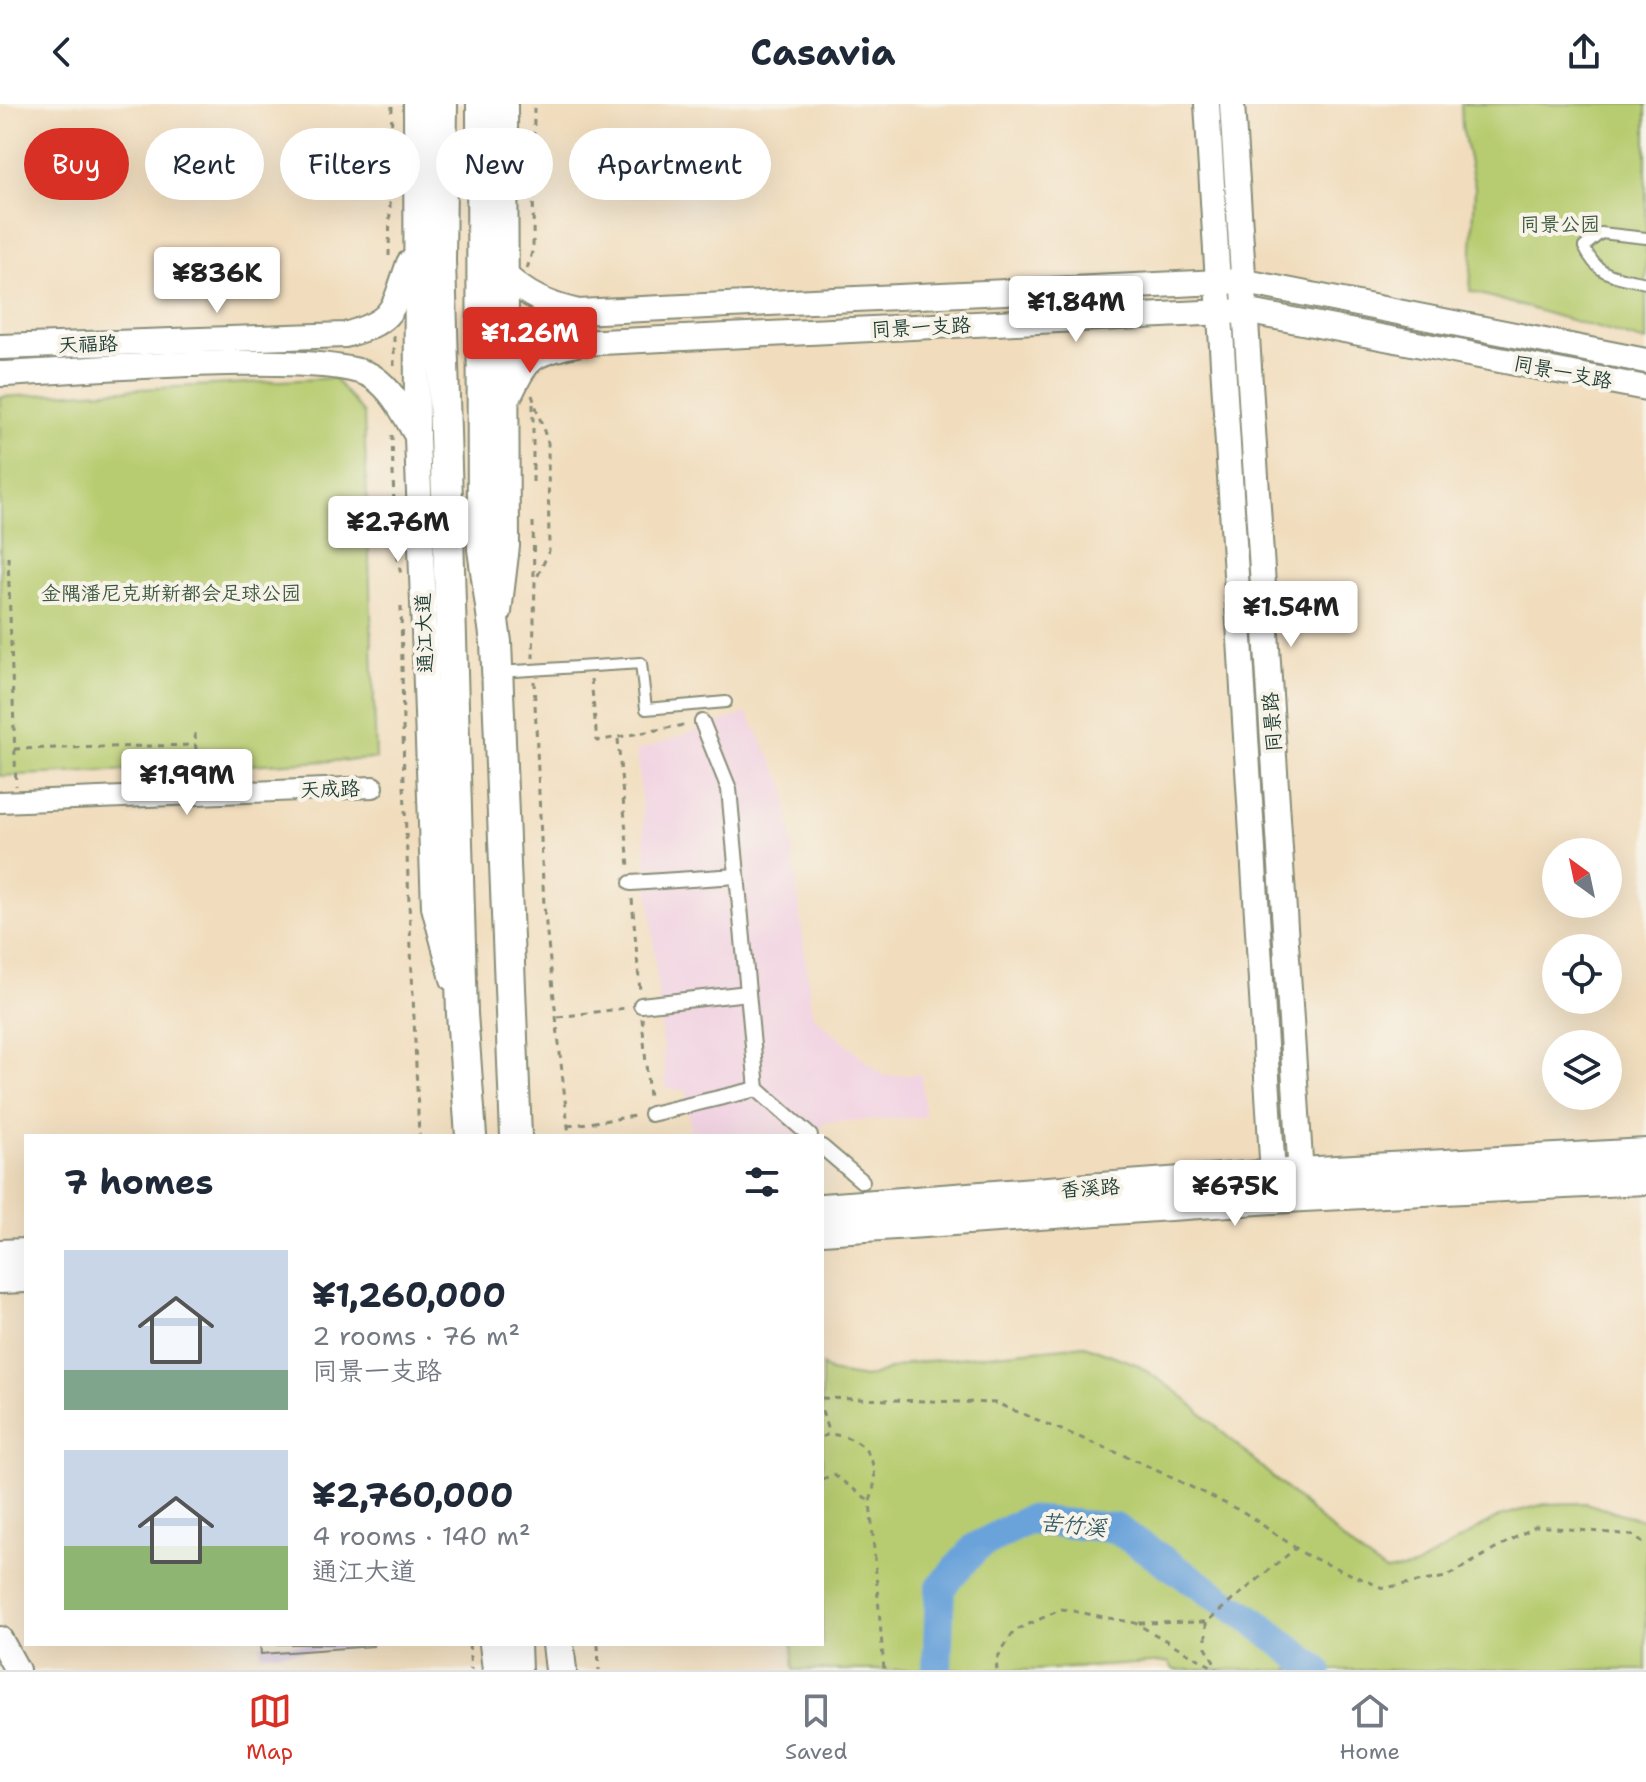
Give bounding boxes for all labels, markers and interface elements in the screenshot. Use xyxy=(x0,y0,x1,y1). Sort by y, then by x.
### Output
text: Casavia xyxy=(750,28,896,77)
icon: back xyxy=(40,30,84,74)
icon: share xyxy=(1562,30,1606,74)
chip: Buy xyxy=(24,128,129,200)
chip: Rent xyxy=(145,128,264,200)
chip: Filters xyxy=(280,128,420,200)
chip: New xyxy=(436,128,553,200)
chip: Apartment xyxy=(569,128,771,200)
park label: 同景公园 xyxy=(1520,211,1600,237)
pin: ¥836K xyxy=(161,247,273,315)
text: ¥836K xyxy=(172,255,262,290)
pin: ¥1.84M xyxy=(1011,276,1141,344)
text: ¥1.84M xyxy=(1027,284,1125,319)
pin: ¥1.26M xyxy=(465,307,595,375)
street label: 同景一支路 xyxy=(870,311,973,343)
text: ¥1.26M xyxy=(481,315,579,350)
street label: 天福路 xyxy=(58,330,119,358)
street label: 同景一支路 xyxy=(1511,350,1616,394)
pin: ¥2.76M xyxy=(333,496,463,564)
text: ¥2.76M xyxy=(346,504,450,539)
park label: 金隅潘尼克斯新都会足球公园 xyxy=(41,580,301,606)
pin: ¥1.54M xyxy=(1226,581,1356,649)
text: ¥1.54M xyxy=(1243,589,1339,624)
street label: 通江大道 xyxy=(410,593,438,673)
street label: 同景路 xyxy=(1257,690,1287,753)
pin: ¥1.99M xyxy=(122,749,252,817)
text: ¥1.99M xyxy=(139,757,235,792)
street label: 天成路 xyxy=(300,775,361,803)
north arrow xyxy=(1542,838,1622,918)
map controls xyxy=(1542,838,1622,1110)
button: locate xyxy=(1542,934,1622,1014)
button: layers xyxy=(1542,1030,1622,1110)
text: 7 homes xyxy=(64,1159,213,1205)
icon: filters xyxy=(740,1160,784,1204)
pin: ¥675K xyxy=(1179,1160,1291,1228)
text: ¥675K xyxy=(1192,1168,1278,1203)
street label: 香溪路 xyxy=(1059,1173,1122,1203)
text: ¥1,260,000 xyxy=(312,1272,506,1318)
icon: home xyxy=(128,1282,224,1378)
text: 2 rooms · 76 m² xyxy=(312,1318,520,1353)
text: 同景一支路 xyxy=(312,1353,442,1388)
text: ¥2,760,000 xyxy=(312,1472,514,1518)
icon: home xyxy=(128,1482,224,1578)
water label: 苦竹溪 xyxy=(1039,1507,1108,1543)
text: 4 rooms · 140 m² xyxy=(312,1518,531,1553)
text: 通江大道 xyxy=(312,1553,416,1588)
tab: Map xyxy=(246,1689,293,1766)
tab: Saved xyxy=(785,1689,848,1766)
tab: Home xyxy=(1340,1689,1400,1766)

